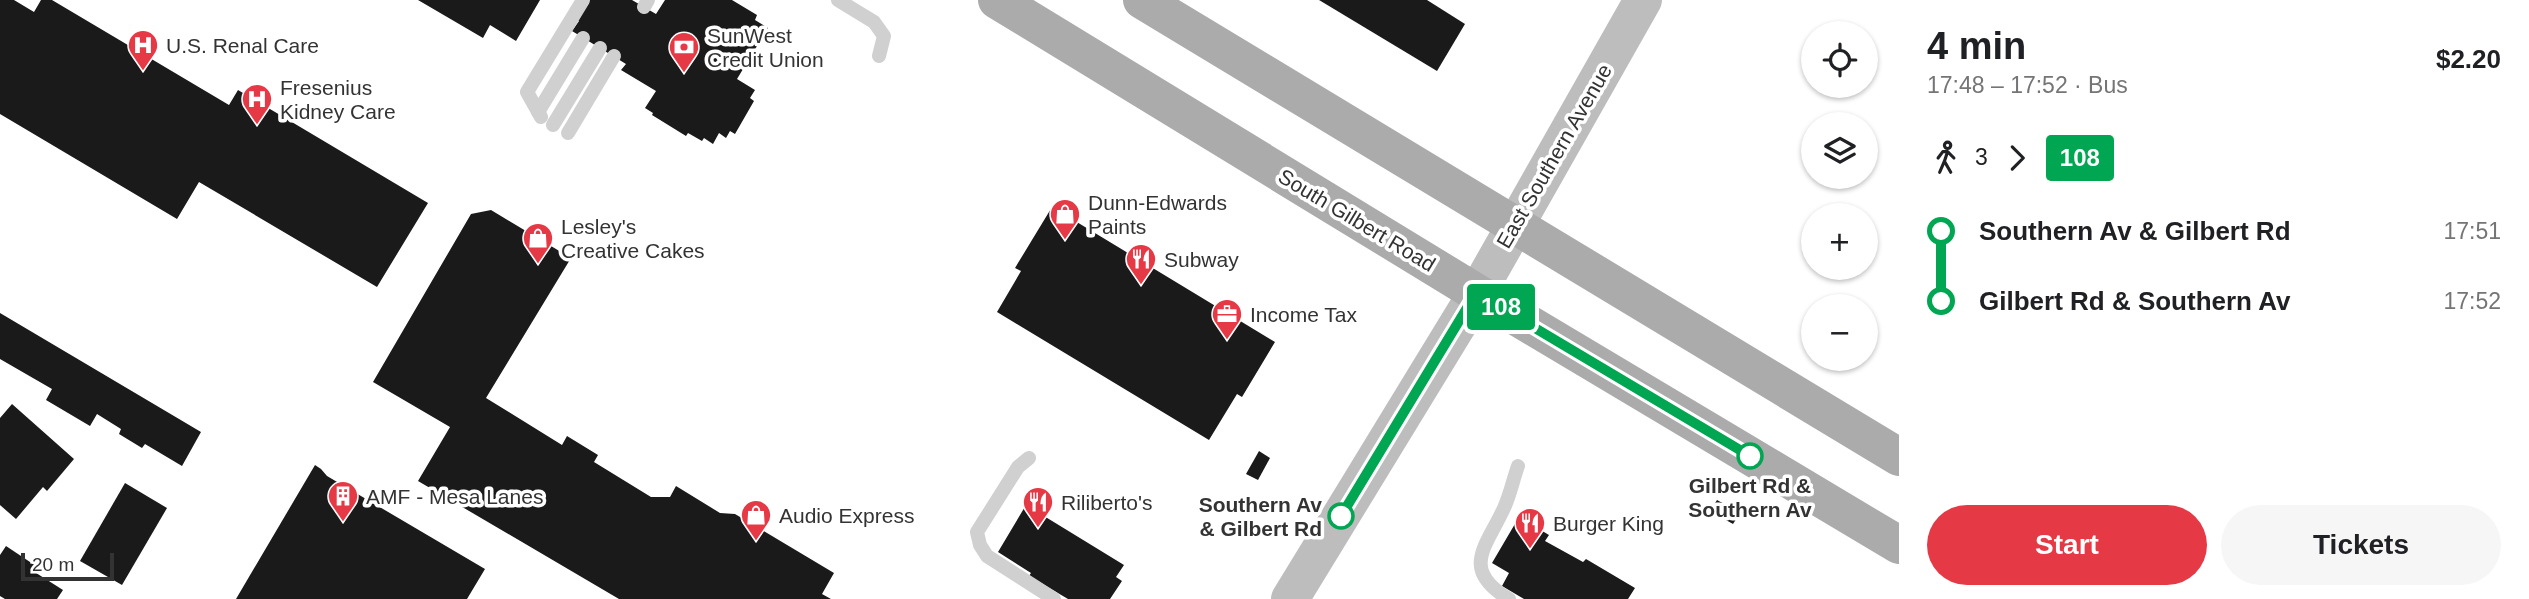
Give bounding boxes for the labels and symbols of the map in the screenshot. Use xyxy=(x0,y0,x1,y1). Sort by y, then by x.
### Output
place label: SunWest Credit Union xyxy=(707,24,824,71)
hospital icon: U.S. Renal Care xyxy=(126,28,160,72)
bank icon: SunWest Credit Union xyxy=(667,30,701,74)
place label: U.S. Renal Care xyxy=(166,34,319,57)
street label: East Southern Avenue xyxy=(1492,60,1616,252)
place label: Fresenius Kidney Care xyxy=(280,76,396,123)
hospital icon: Fresenius Kidney Care xyxy=(240,82,274,126)
street label: South Gilbert Road xyxy=(1275,164,1439,276)
place label: Dunn-Edwards Paints xyxy=(1088,191,1227,238)
shop icon: Dunn-Edwards Paints xyxy=(1048,197,1082,241)
place label: Lesley's Creative Cakes xyxy=(561,215,705,262)
shop icon: Lesley's Creative Cakes xyxy=(521,221,555,265)
restaurant icon: Subway xyxy=(1124,242,1158,286)
place label: Subway xyxy=(1164,248,1239,271)
line badge: 108 xyxy=(1461,284,1541,330)
office icon: Income Tax xyxy=(1210,297,1244,341)
place label: Income Tax xyxy=(1250,303,1357,326)
marker: Gilbert Rd & Southern Av xyxy=(1737,443,1763,469)
place label: Gilbert Rd & Southern Av xyxy=(1688,474,1812,521)
building icon: AMF - Mesa Lanes xyxy=(326,479,360,523)
place label: AMF - Mesa Lanes xyxy=(366,485,543,508)
restaurant icon: Riliberto's xyxy=(1021,485,1055,529)
place label: Riliberto's xyxy=(1061,491,1153,514)
place label: Southern Av & Gilbert Rd xyxy=(1199,493,1322,540)
shop icon: Audio Express xyxy=(739,498,773,542)
marker: Southern Av & Gilbert Rd xyxy=(1328,503,1354,529)
place label: Audio Express xyxy=(779,504,914,527)
restaurant icon: Burger King xyxy=(1513,506,1547,550)
place label: Burger King xyxy=(1553,512,1664,535)
scale bar xyxy=(21,550,114,582)

